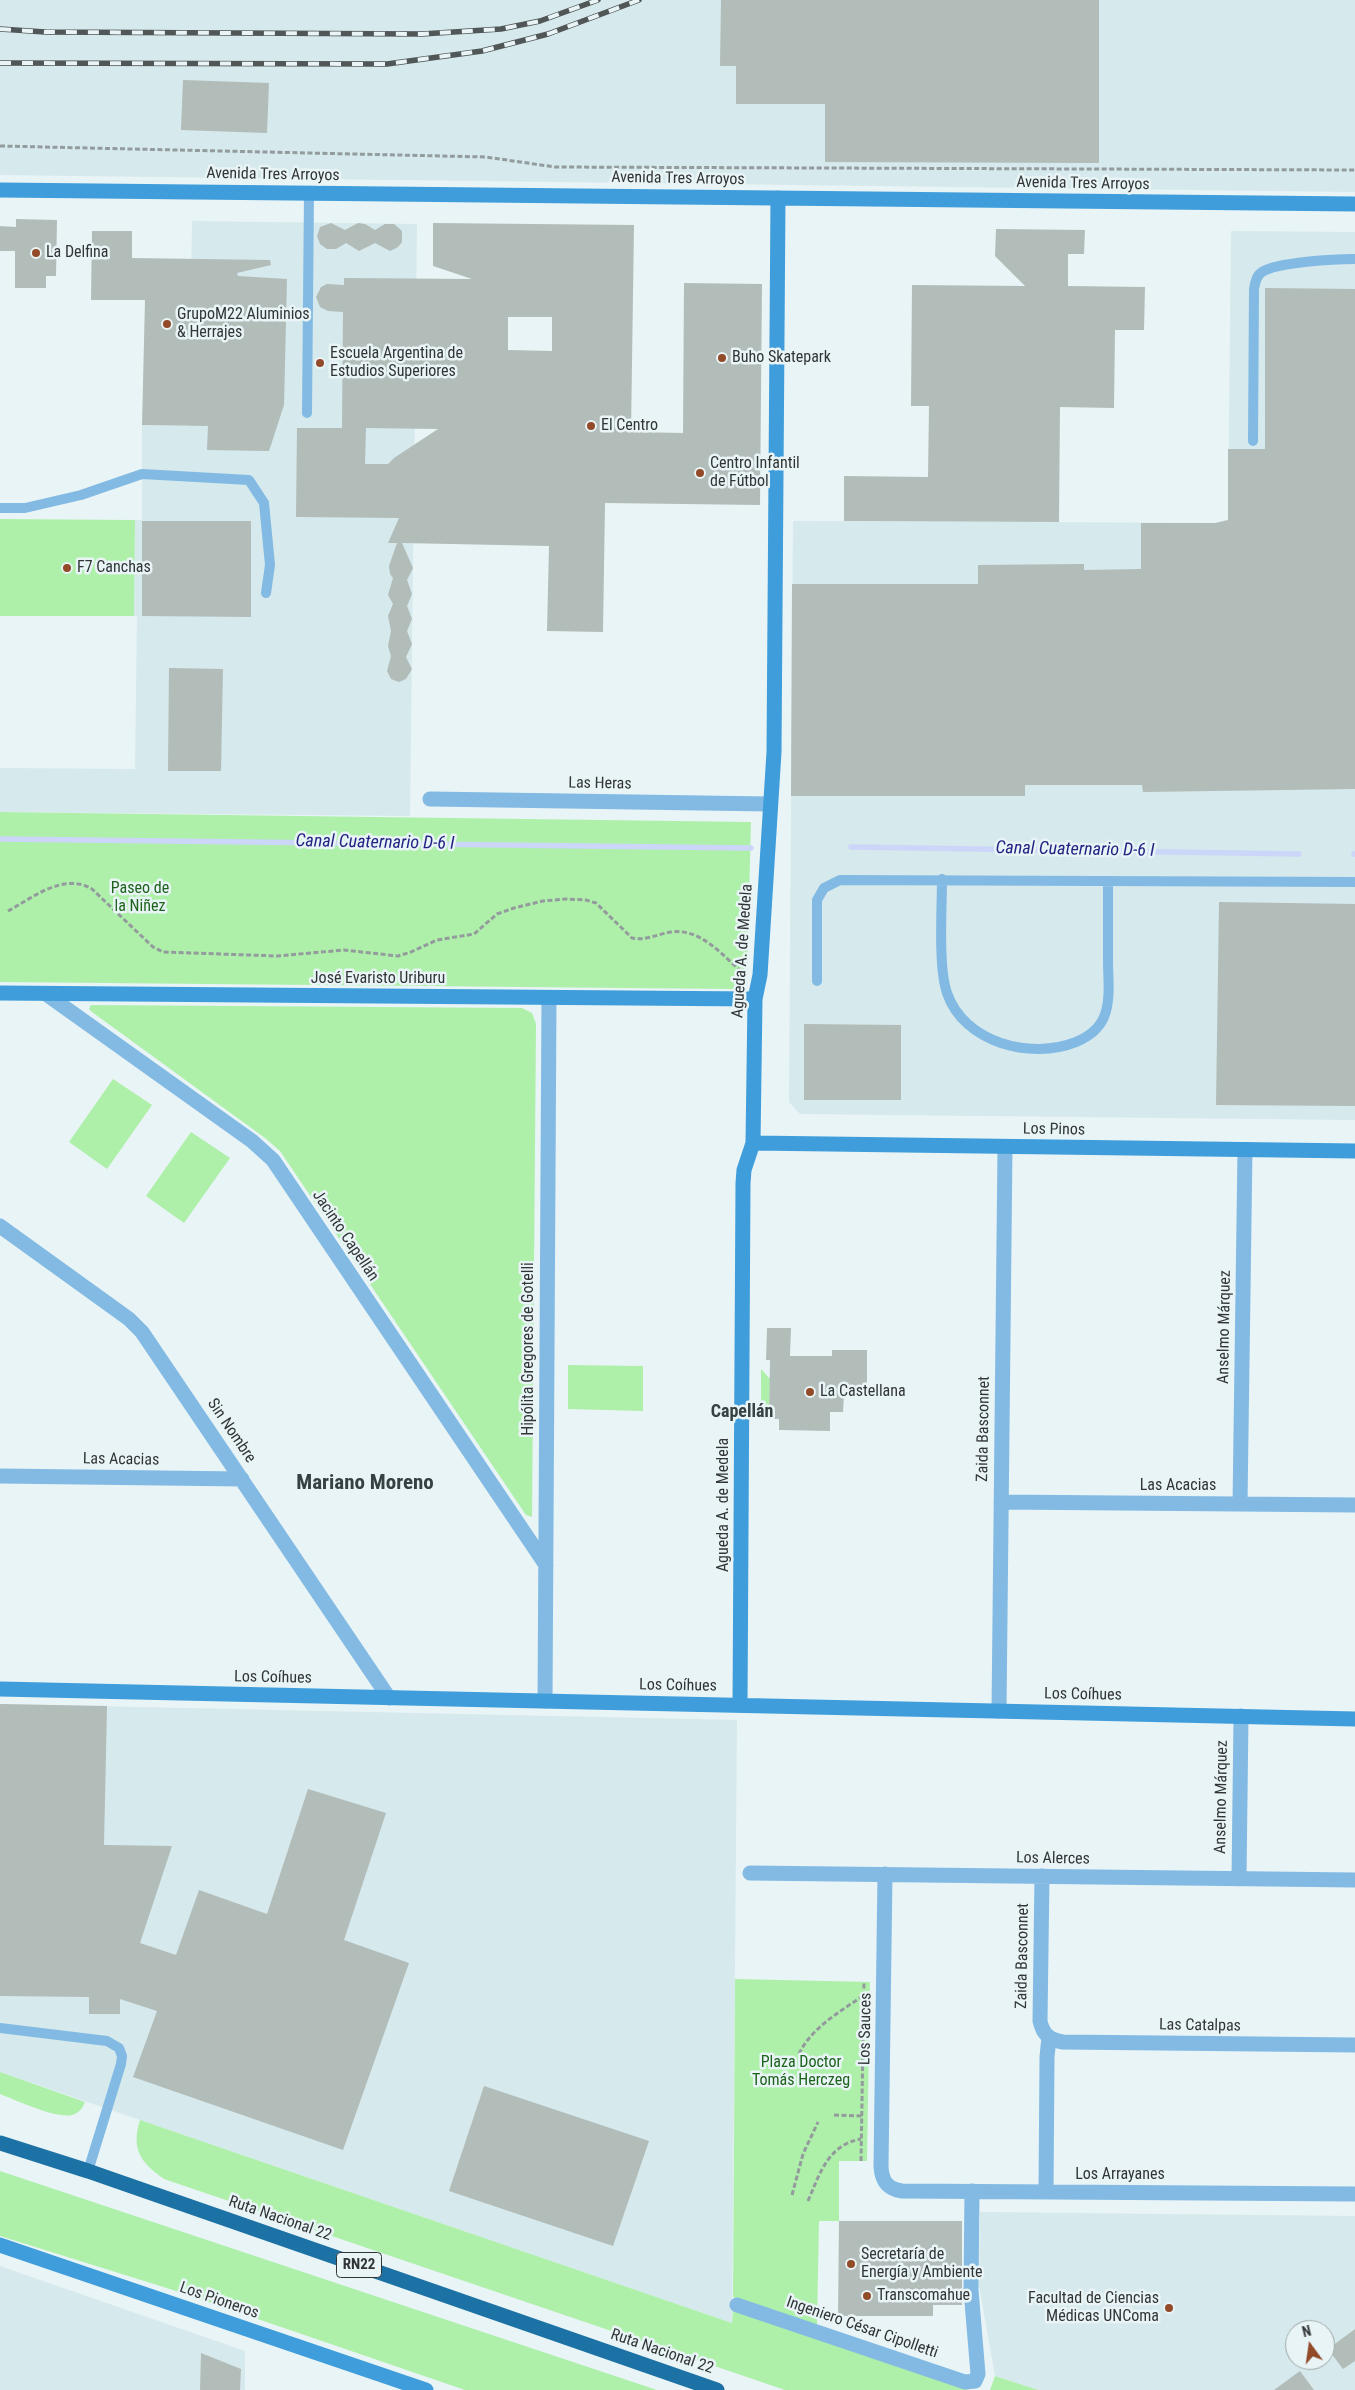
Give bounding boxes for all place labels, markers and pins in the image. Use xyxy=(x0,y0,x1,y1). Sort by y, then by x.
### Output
place label: La Delfina xyxy=(46,243,109,263)
marker: La Delfina xyxy=(30,247,42,259)
place label: GrupoM22 Aluminios & Herrajes xyxy=(177,305,310,343)
marker: GrupoM22 Aluminios & Herrajes xyxy=(161,318,173,330)
place label: Escuela Argentina de Estudios Superiores xyxy=(330,344,463,382)
place label: Buho Skatepark xyxy=(732,348,831,368)
marker: Buho Skatepark xyxy=(716,352,728,364)
marker: Escuela Argentina de Estudios Superiores xyxy=(314,357,326,369)
place label: El Centro xyxy=(601,416,658,436)
marker: El Centro xyxy=(585,420,597,432)
place label: Centro Infantil de Fútbol xyxy=(710,454,800,492)
marker: Centro Infantil de Fútbol xyxy=(694,467,706,479)
place label: F7 Canchas xyxy=(77,558,151,578)
marker: F7 Canchas xyxy=(61,562,73,574)
place label: La Castellana xyxy=(820,1382,906,1402)
marker: La Castellana xyxy=(804,1386,816,1398)
place label: Secretaría de Energía y Ambiente xyxy=(861,2245,983,2283)
marker: Secretaría de Energía y Ambiente xyxy=(845,2258,857,2270)
place label: Transcomahue xyxy=(877,2286,970,2306)
place label: Facultad de Ciencias Médicas UNComa xyxy=(1028,2289,1159,2327)
marker: Transcomahue xyxy=(861,2290,873,2302)
marker: Facultad de Ciencias Médicas UNComa xyxy=(1163,2302,1175,2314)

